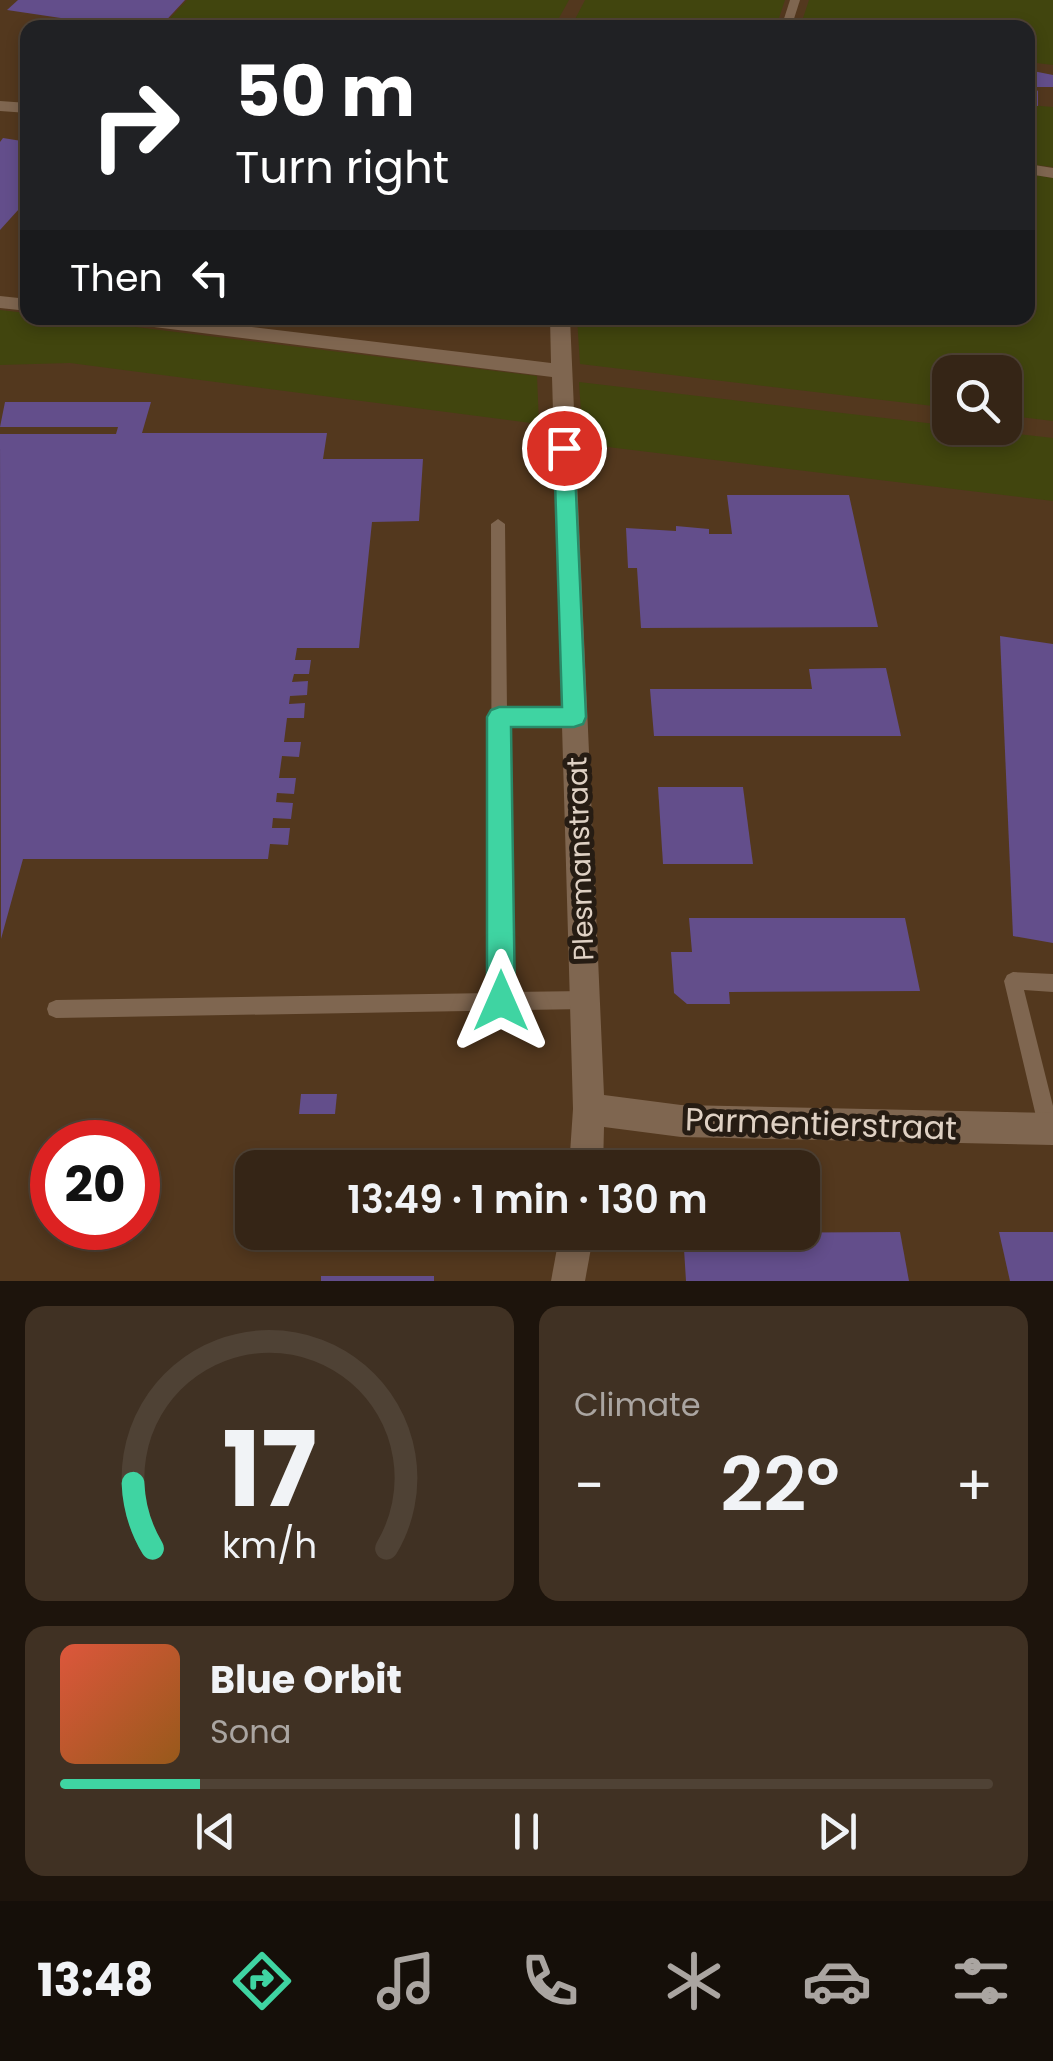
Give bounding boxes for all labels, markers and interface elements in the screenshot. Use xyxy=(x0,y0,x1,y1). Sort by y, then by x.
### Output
text: 50 m xyxy=(235,42,415,141)
icon: right xyxy=(70,60,200,190)
text: Turn right xyxy=(235,136,449,199)
icon: left xyxy=(183,250,238,305)
text: Then xyxy=(70,251,163,304)
map controls xyxy=(932,355,1022,445)
button: search xyxy=(932,355,1022,445)
pin xyxy=(522,406,607,491)
icon: arrive xyxy=(537,421,592,476)
street label: Plesmanstraat xyxy=(557,756,604,962)
position arrow xyxy=(449,949,553,1053)
street label: Parmentierstraat xyxy=(684,1096,958,1151)
speed limit sign: 20 xyxy=(30,1120,160,1250)
text: 13:49 · 1 min · 130 m xyxy=(347,1173,708,1226)
text: Climate xyxy=(574,1382,701,1427)
text: 17 xyxy=(222,1397,317,1542)
text: 22° xyxy=(720,1432,840,1537)
text: − xyxy=(574,1447,604,1524)
text: + xyxy=(955,1447,993,1524)
text: km/h xyxy=(222,1520,317,1571)
text: Blue Orbit xyxy=(210,1653,402,1706)
text: Sona xyxy=(210,1709,291,1754)
icon: previous xyxy=(188,1804,243,1859)
icon: pause xyxy=(499,1804,554,1859)
icon: next xyxy=(810,1804,865,1859)
icon: directions xyxy=(227,1946,297,2016)
icon: music xyxy=(371,1946,441,2016)
icon: phone xyxy=(515,1946,585,2016)
icon: climate xyxy=(659,1946,729,2016)
icon: car xyxy=(802,1946,872,2016)
icon: filters xyxy=(946,1946,1016,2016)
text: 13:48 xyxy=(37,1949,153,2012)

